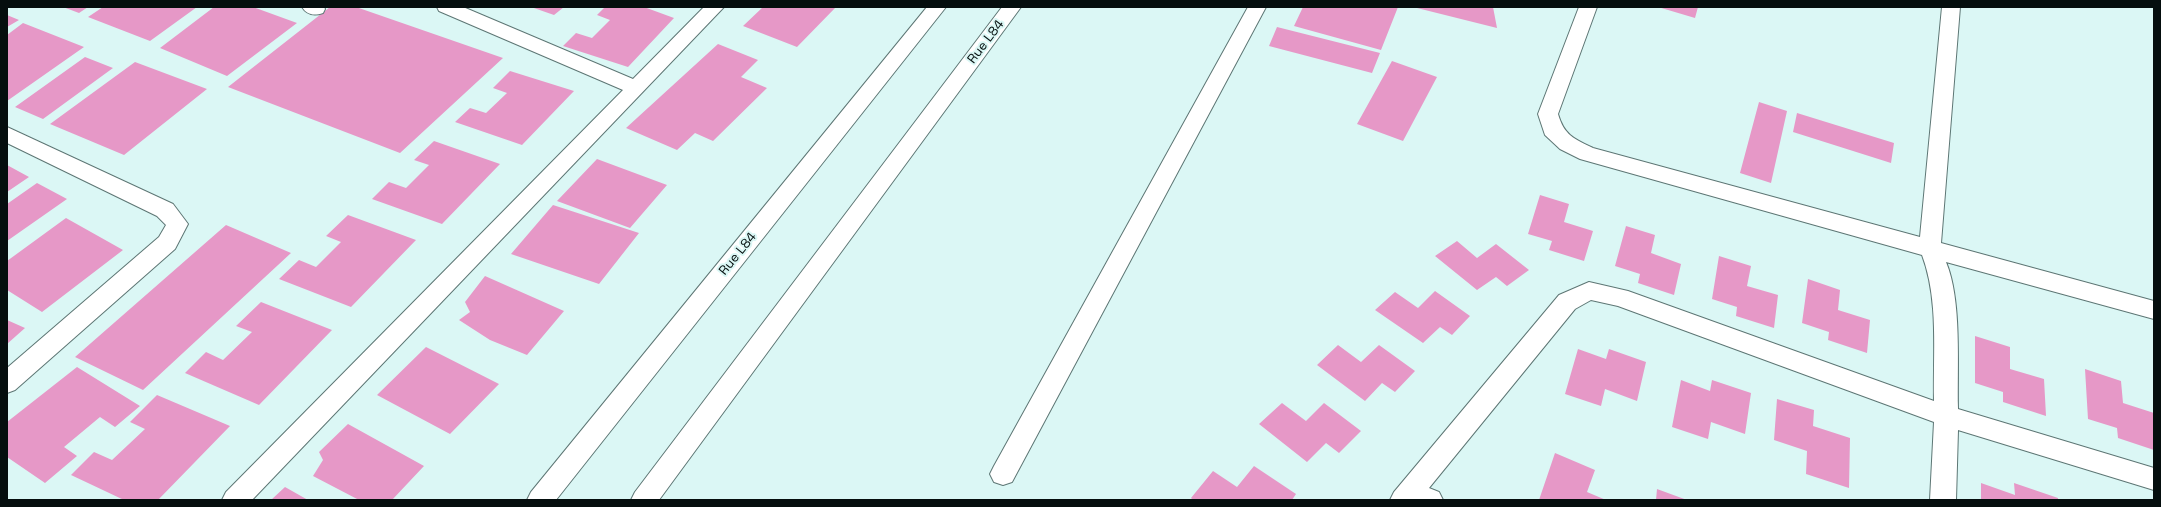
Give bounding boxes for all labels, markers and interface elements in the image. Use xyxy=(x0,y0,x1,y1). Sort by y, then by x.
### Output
street label: Rue L84 xyxy=(965,17,1007,67)
street label: Rue L84 xyxy=(716,229,760,279)

